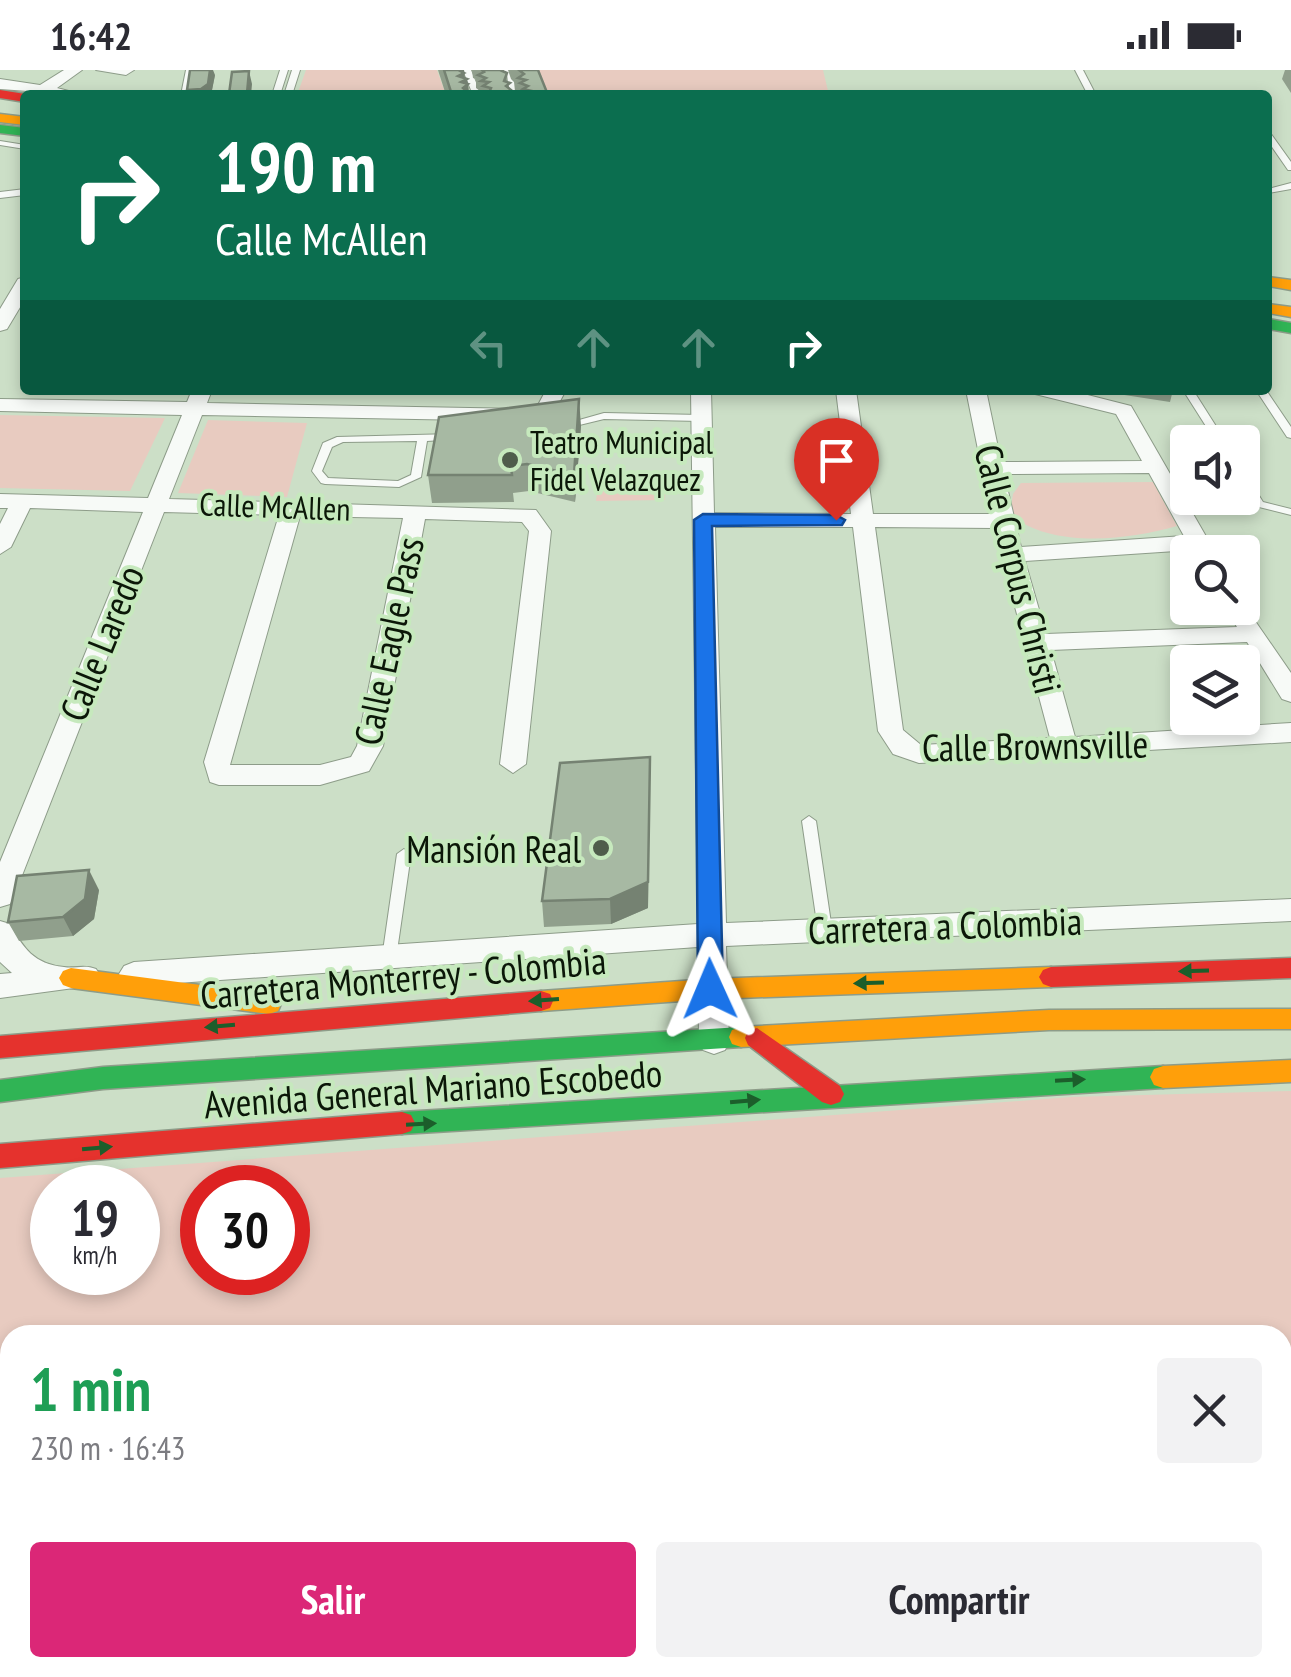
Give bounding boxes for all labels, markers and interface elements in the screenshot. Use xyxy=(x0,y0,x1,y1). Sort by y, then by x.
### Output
text: 16:42 xyxy=(50,11,132,60)
text: 190 m xyxy=(215,121,376,211)
icon: right xyxy=(50,130,180,260)
text: Calle McAllen xyxy=(215,209,427,267)
icon: left xyxy=(461,320,516,375)
icon: ahead xyxy=(566,320,621,375)
icon: ahead xyxy=(671,320,726,375)
icon: right xyxy=(776,320,831,375)
pin xyxy=(794,418,879,521)
place label: Teatro Municipal Fidel Velazquez xyxy=(530,421,714,500)
map controls xyxy=(1170,425,1260,735)
button: sound xyxy=(1170,425,1260,515)
icon: arrive xyxy=(809,433,864,488)
street label: Calle Corpus Christi xyxy=(964,439,1074,699)
marker: Teatro Municipal Fidel Velazquez xyxy=(499,449,521,471)
street label: Calle McAllen xyxy=(199,482,351,530)
street label: Calle Eagle Pass xyxy=(342,533,434,749)
button: search xyxy=(1170,535,1260,625)
street label: Calle Laredo xyxy=(48,558,154,728)
button: layers xyxy=(1170,645,1260,735)
street label: Calle Brownsville xyxy=(921,719,1149,771)
place label: Mansión Real xyxy=(406,824,581,873)
marker: Mansión Real xyxy=(590,837,612,859)
street label: Carretera a Colombia xyxy=(807,896,1083,954)
street label: Carretera Monterrey - Colombia xyxy=(198,935,608,1019)
position arrow xyxy=(658,937,762,1041)
one-way arrow xyxy=(1177,964,1209,980)
one-way arrow xyxy=(852,975,884,991)
one-way arrow xyxy=(528,992,560,1008)
one-way arrow xyxy=(204,1018,236,1034)
street label: Avenida General Mariano Escobedo xyxy=(202,1048,664,1128)
one-way arrow xyxy=(1054,1072,1086,1088)
one-way arrow xyxy=(730,1093,762,1109)
one-way arrow xyxy=(406,1116,438,1132)
one-way arrow xyxy=(82,1139,114,1155)
speed limit sign: 30 xyxy=(180,1165,310,1295)
text: 19 xyxy=(71,1185,119,1250)
text: km/h xyxy=(73,1239,117,1271)
text: 1 min xyxy=(30,1350,151,1428)
button: close xyxy=(1157,1358,1262,1463)
text: 230 m · 16:43 xyxy=(30,1427,185,1469)
button: Salir xyxy=(30,1542,636,1657)
button: Compartir xyxy=(656,1542,1262,1657)

